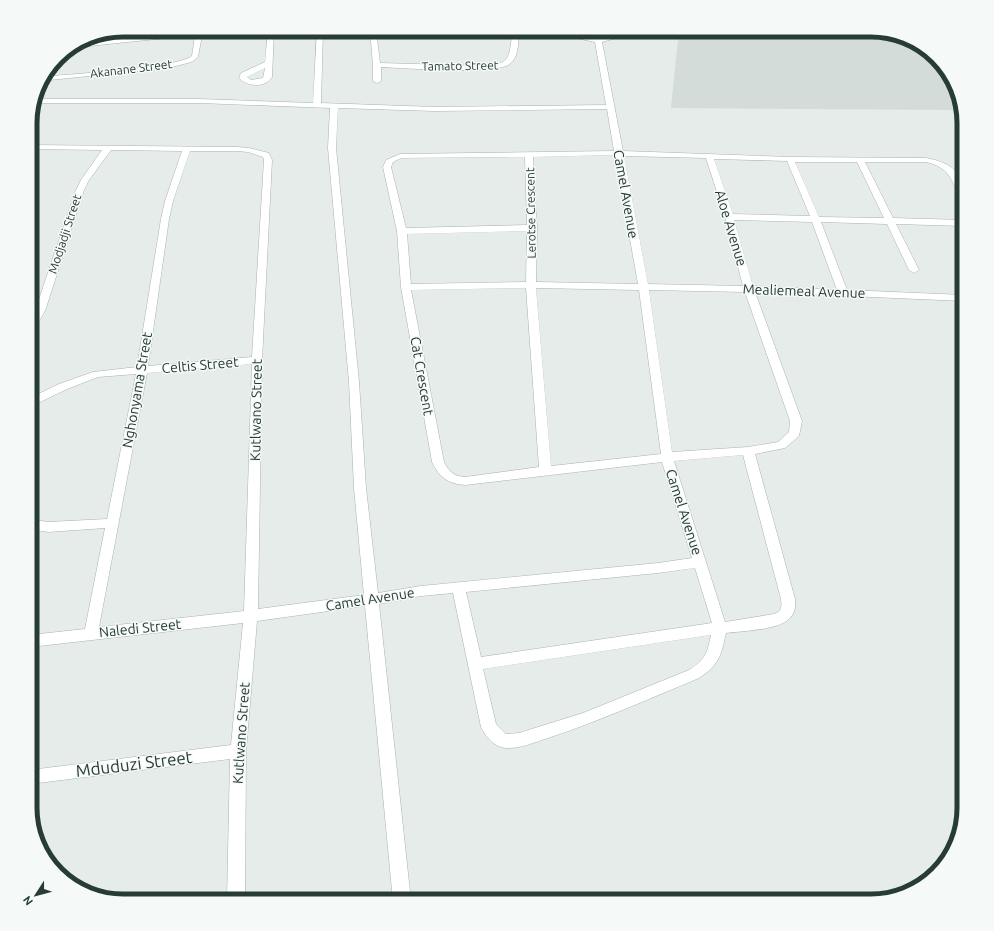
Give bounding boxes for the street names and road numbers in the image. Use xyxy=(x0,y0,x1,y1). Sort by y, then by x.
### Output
street label: Akanane Street xyxy=(89,57,173,80)
street label: Tamato Street xyxy=(421,58,499,73)
street label: Camel Avenue xyxy=(610,148,642,240)
street label: Lerotse Crescent xyxy=(523,167,538,259)
street label: Aloe Avenue xyxy=(712,188,750,268)
street label: Modjadji Street xyxy=(46,192,84,275)
street label: Mealiemeal Avenue xyxy=(742,281,866,301)
street label: Nghonyama Street xyxy=(119,330,155,449)
street label: Cat Crescent xyxy=(407,335,437,417)
street label: Celtis Street xyxy=(161,354,240,376)
street label: Kutlwano Street xyxy=(247,358,265,461)
street label: Camel Avenue xyxy=(663,467,705,557)
street label: Camel Avenue xyxy=(324,584,416,614)
street label: Naledi Street xyxy=(98,616,182,640)
street label: Kutlwano Street xyxy=(229,681,253,785)
street label: Mduduzi Street xyxy=(75,747,194,780)

